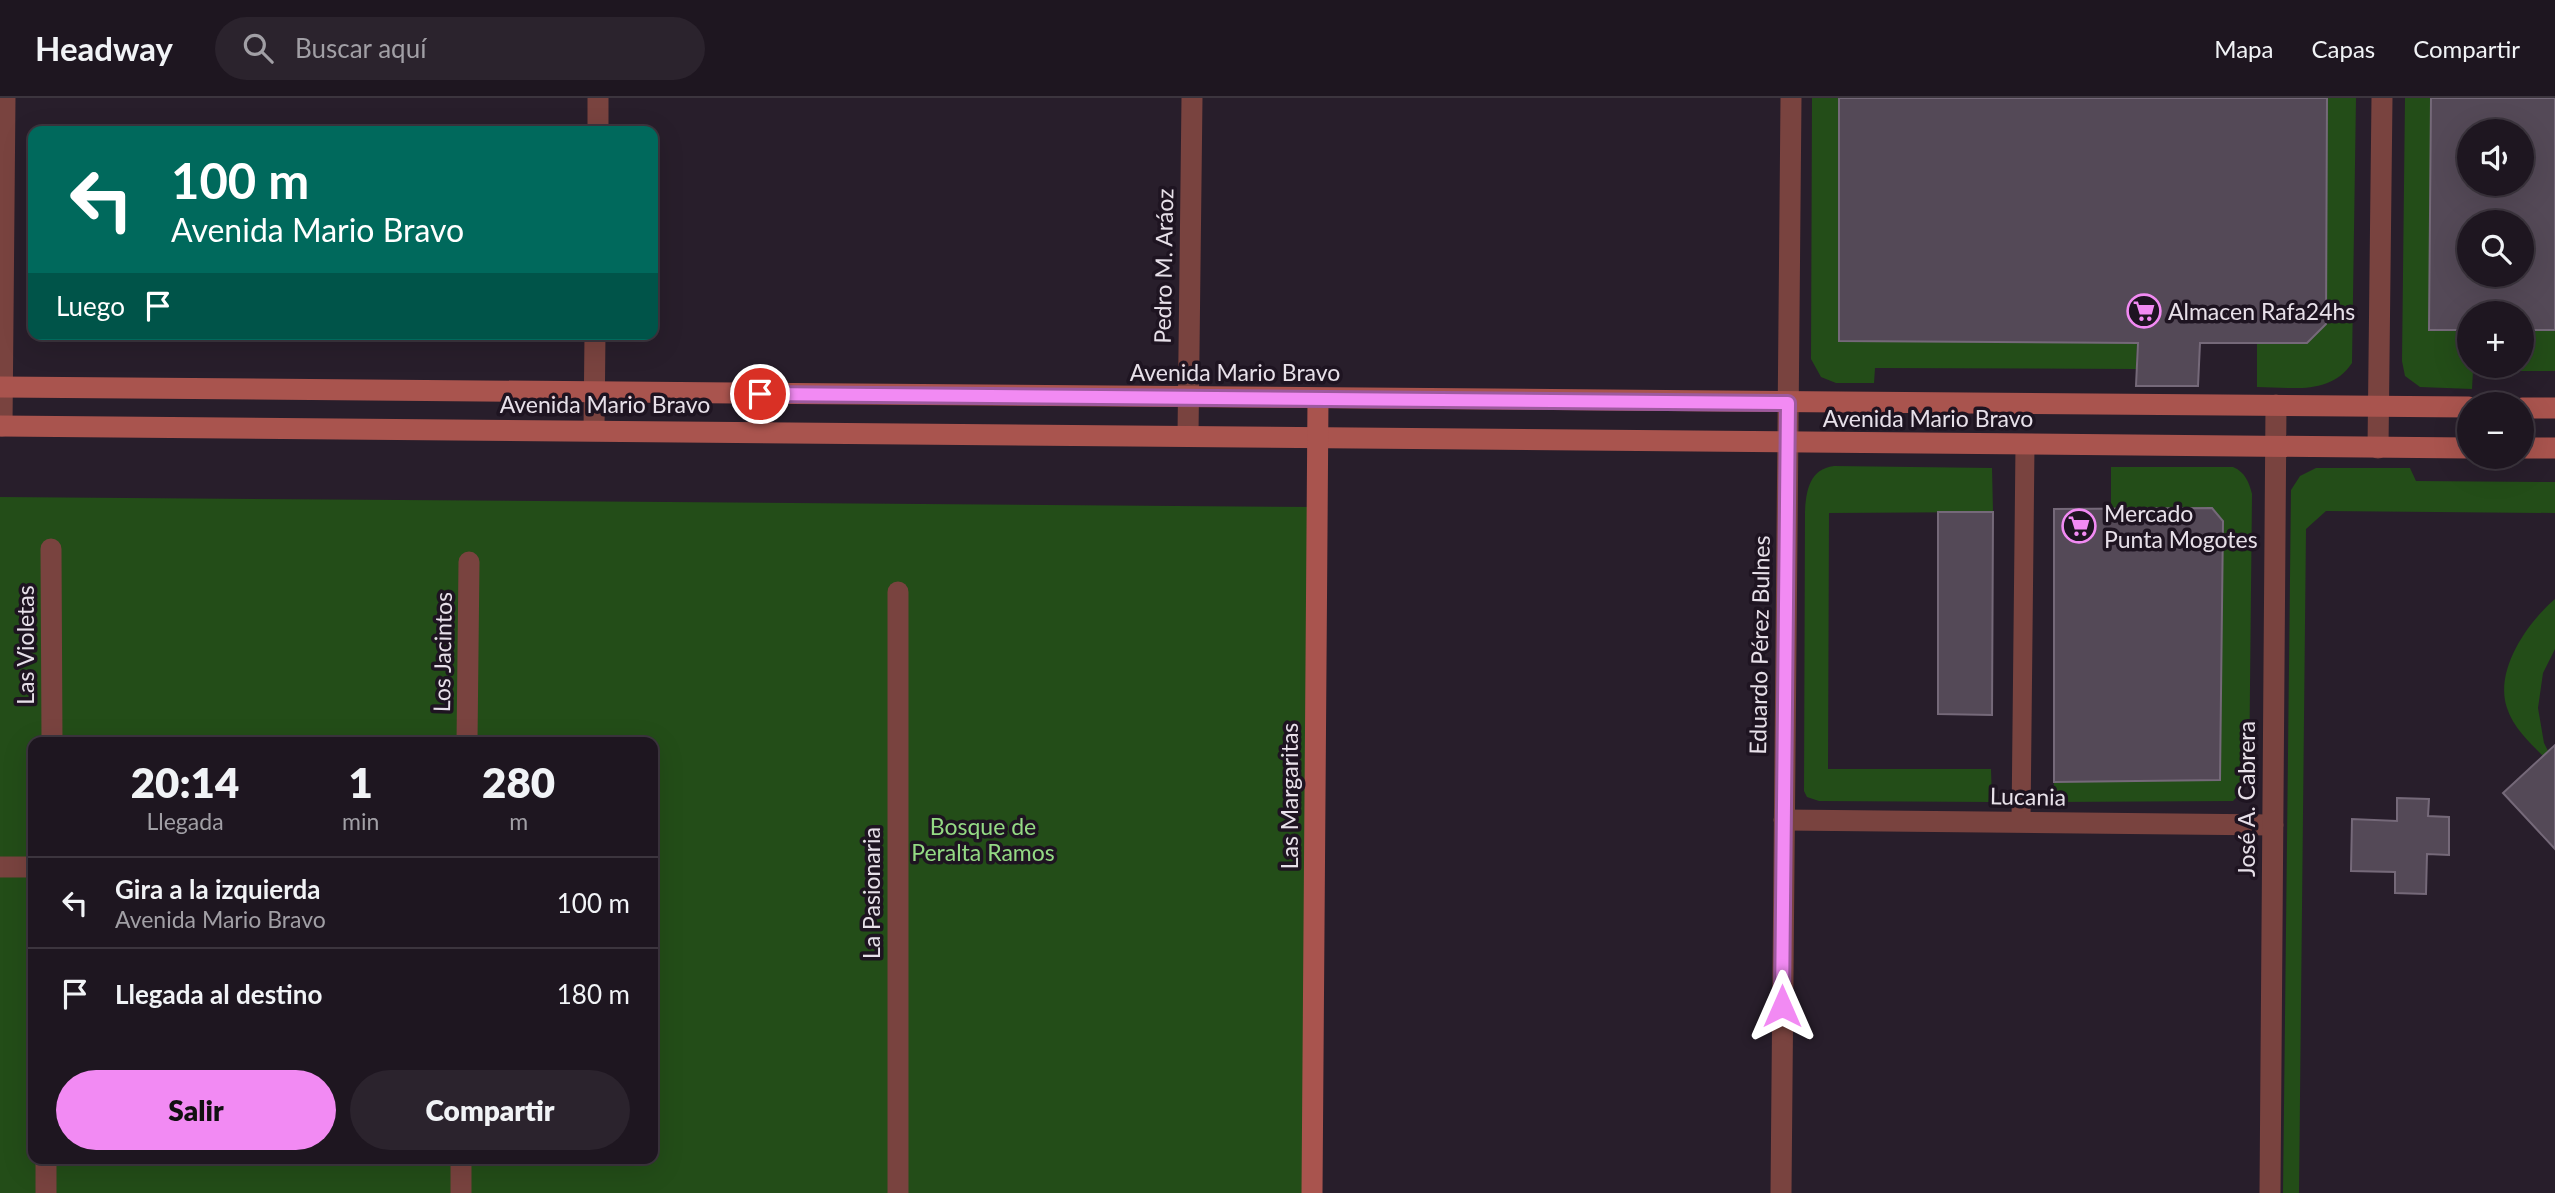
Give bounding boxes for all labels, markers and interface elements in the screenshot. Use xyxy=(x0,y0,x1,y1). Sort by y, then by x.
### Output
search box xyxy=(215,17,705,80)
text: Headway xyxy=(35,28,173,68)
icon: search xyxy=(239,29,277,67)
text: Buscar aquí xyxy=(295,32,426,64)
text: Mapa xyxy=(2214,34,2273,63)
text: Capas xyxy=(2311,34,2375,63)
text: Compartir xyxy=(2413,34,2520,63)
map controls xyxy=(2457,119,2534,469)
button: sound xyxy=(2457,119,2534,196)
text: 100 m xyxy=(171,151,309,209)
icon: left xyxy=(56,154,147,245)
street label: Pedro M. Aráoz xyxy=(1148,188,1178,344)
text: Avenida Mario Bravo xyxy=(171,210,464,249)
button: search xyxy=(2457,210,2534,287)
icon: arrive xyxy=(139,287,177,325)
text: Luego xyxy=(56,290,125,322)
supermarket icon: Almacen Rafa24hs xyxy=(2125,292,2163,330)
place label: Almacen Rafa24hs xyxy=(2168,297,2355,325)
button: + xyxy=(2457,301,2534,378)
street label: Avenida Mario Bravo xyxy=(1130,358,1340,386)
pin xyxy=(730,364,790,424)
icon: arrive xyxy=(741,375,779,413)
street label: Avenida Mario Bravo xyxy=(500,390,710,418)
button: − xyxy=(2457,392,2534,469)
street label: Avenida Mario Bravo xyxy=(1823,404,2033,432)
place label: Mercado Punta Mogotes xyxy=(2104,499,2258,553)
supermarket icon: Mercado Punta Mogotes xyxy=(2060,507,2098,545)
street label: Eduardo Pérez Bulnes xyxy=(1743,535,1775,755)
street label: Las Violetas xyxy=(11,585,39,705)
street label: Los Jacintos xyxy=(427,592,457,712)
street label: José A. Cabrera xyxy=(2232,721,2260,877)
street label: Las Margaritas xyxy=(1275,723,1303,869)
text: 20:14 xyxy=(131,757,239,807)
text: 1 xyxy=(349,757,373,807)
text: 280 xyxy=(482,757,555,807)
street label: Lucania xyxy=(1990,781,2066,811)
text: Llegada xyxy=(146,807,224,835)
text: min xyxy=(342,807,379,835)
text: m xyxy=(509,807,528,835)
park label: Bosque de Peralta Ramos xyxy=(911,812,1055,866)
street label: La Pasionaria xyxy=(857,827,885,959)
text: Gira a la izquierda xyxy=(115,873,321,905)
icon: left xyxy=(56,884,94,922)
text: 100 m xyxy=(557,887,630,919)
text: Avenida Mario Bravo xyxy=(115,905,326,933)
position arrow xyxy=(1745,969,1819,1043)
icon: arrive xyxy=(56,975,94,1013)
text: Llegada al destino xyxy=(115,978,322,1010)
text: 180 m xyxy=(557,978,630,1010)
button: Salir xyxy=(56,1070,336,1150)
button: Compartir xyxy=(350,1070,630,1150)

